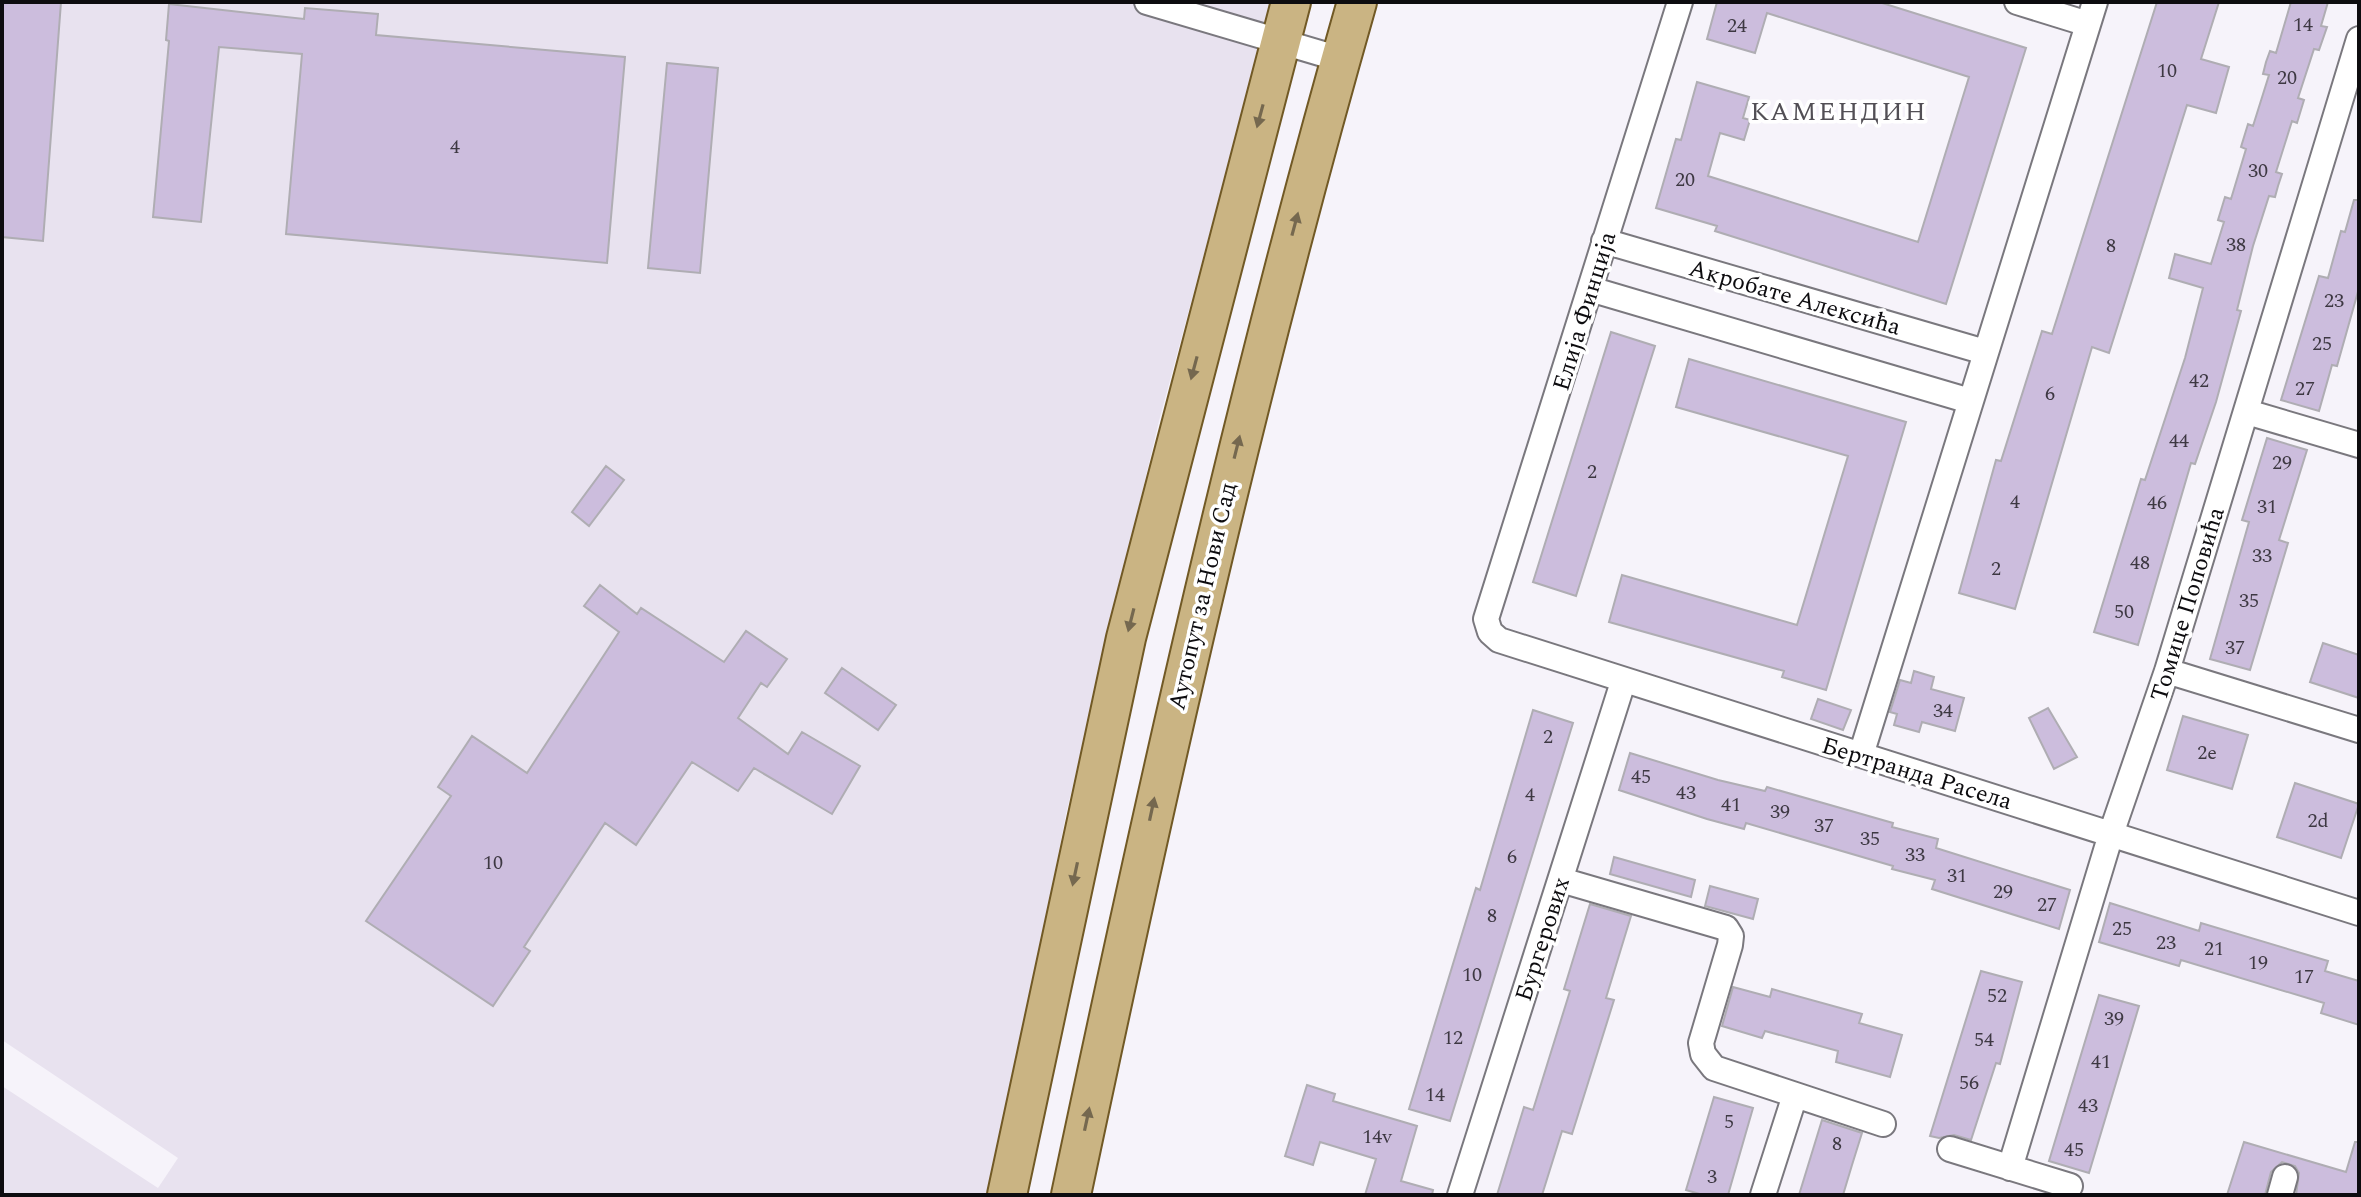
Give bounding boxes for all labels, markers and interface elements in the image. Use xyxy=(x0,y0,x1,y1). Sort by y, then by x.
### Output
house number: 14 xyxy=(2293,10,2313,40)
house number: 24 xyxy=(1727,11,1747,41)
house number: 10 xyxy=(2157,56,2177,86)
house number: 20 xyxy=(2277,63,2297,93)
district label: КАМЕНДИН xyxy=(1750,92,1928,132)
one-way arrow xyxy=(1253,104,1265,129)
house number: 4 xyxy=(450,132,460,162)
house number: 30 xyxy=(2248,156,2268,186)
house number: 20 xyxy=(1675,165,1695,195)
one-way arrow xyxy=(1289,211,1302,235)
street label: Елија Финција xyxy=(1544,227,1626,395)
house number: 38 xyxy=(2226,230,2246,260)
house number: 8 xyxy=(2106,231,2116,261)
street label: Акробате Алексића xyxy=(1684,250,1905,346)
house number: 23 xyxy=(2324,286,2344,316)
house number: 25 xyxy=(2312,329,2332,359)
one-way arrow xyxy=(1188,355,1200,380)
house number: 42 xyxy=(2189,366,2209,396)
house number: 27 xyxy=(2295,374,2315,404)
house number: 6 xyxy=(2045,379,2055,409)
house number: 44 xyxy=(2169,426,2189,456)
one-way arrow xyxy=(1232,435,1244,460)
house number: 29 xyxy=(2272,448,2292,478)
house number: 2 xyxy=(1587,457,1597,487)
street label: Аутопут за Нови Сад xyxy=(1159,479,1247,714)
house number: 4 xyxy=(2010,487,2020,517)
house number: 46 xyxy=(2147,488,2167,518)
house number: 31 xyxy=(2257,492,2277,522)
street label: Томице Поповића xyxy=(2141,502,2235,706)
house number: 33 xyxy=(2252,541,2272,571)
house number: 48 xyxy=(2130,548,2150,578)
house number: 2 xyxy=(1991,554,2001,584)
house number: 35 xyxy=(2239,586,2259,616)
house number: 50 xyxy=(2114,597,2134,627)
one-way arrow xyxy=(1124,607,1136,632)
house number: 37 xyxy=(2225,633,2245,663)
house number: 34 xyxy=(1933,696,1953,726)
house number: 2 xyxy=(1543,722,1553,752)
street label: Бертранда Расела xyxy=(1817,728,2017,820)
house number: 2e xyxy=(2197,738,2217,768)
house number: 45 xyxy=(1631,762,1651,792)
house number: 43 xyxy=(1676,778,1696,808)
house number: 4 xyxy=(1525,780,1535,810)
house number: 41 xyxy=(1721,790,1741,820)
one-way arrow xyxy=(1147,797,1159,822)
house number: 39 xyxy=(1770,797,1790,827)
house number: 2d xyxy=(2307,806,2329,836)
house number: 37 xyxy=(1814,811,1834,841)
house number: 35 xyxy=(1860,824,1880,854)
house number: 33 xyxy=(1905,840,1925,870)
house number: 6 xyxy=(1507,842,1517,872)
house number: 10 xyxy=(483,848,503,878)
one-way arrow xyxy=(1068,861,1081,886)
house number: 31 xyxy=(1947,861,1967,891)
street label: Бургерових xyxy=(1506,872,1580,1006)
house number: 29 xyxy=(1993,877,2013,907)
house number: 27 xyxy=(2037,890,2057,920)
house number: 8 xyxy=(1487,901,1497,931)
house number: 25 xyxy=(2112,914,2132,944)
house number: 23 xyxy=(2156,928,2176,958)
house number: 21 xyxy=(2204,934,2224,964)
house number: 19 xyxy=(2248,948,2268,978)
house number: 10 xyxy=(1462,960,1482,990)
house number: 17 xyxy=(2294,962,2314,992)
house number: 52 xyxy=(1987,981,2007,1011)
house number: 39 xyxy=(2104,1004,2124,1034)
house number: 12 xyxy=(1443,1023,1463,1053)
house number: 54 xyxy=(1974,1025,1994,1055)
house number: 41 xyxy=(2091,1047,2111,1077)
house number: 56 xyxy=(1959,1068,1979,1098)
house number: 14 xyxy=(1425,1080,1445,1110)
house number: 43 xyxy=(2078,1091,2098,1121)
one-way arrow xyxy=(1081,1106,1094,1131)
house number: 5 xyxy=(1724,1107,1734,1137)
house number: 14v xyxy=(1362,1122,1393,1152)
house number: 8 xyxy=(1832,1129,1842,1159)
house number: 45 xyxy=(2064,1135,2084,1165)
house number: 3 xyxy=(1707,1162,1717,1192)

